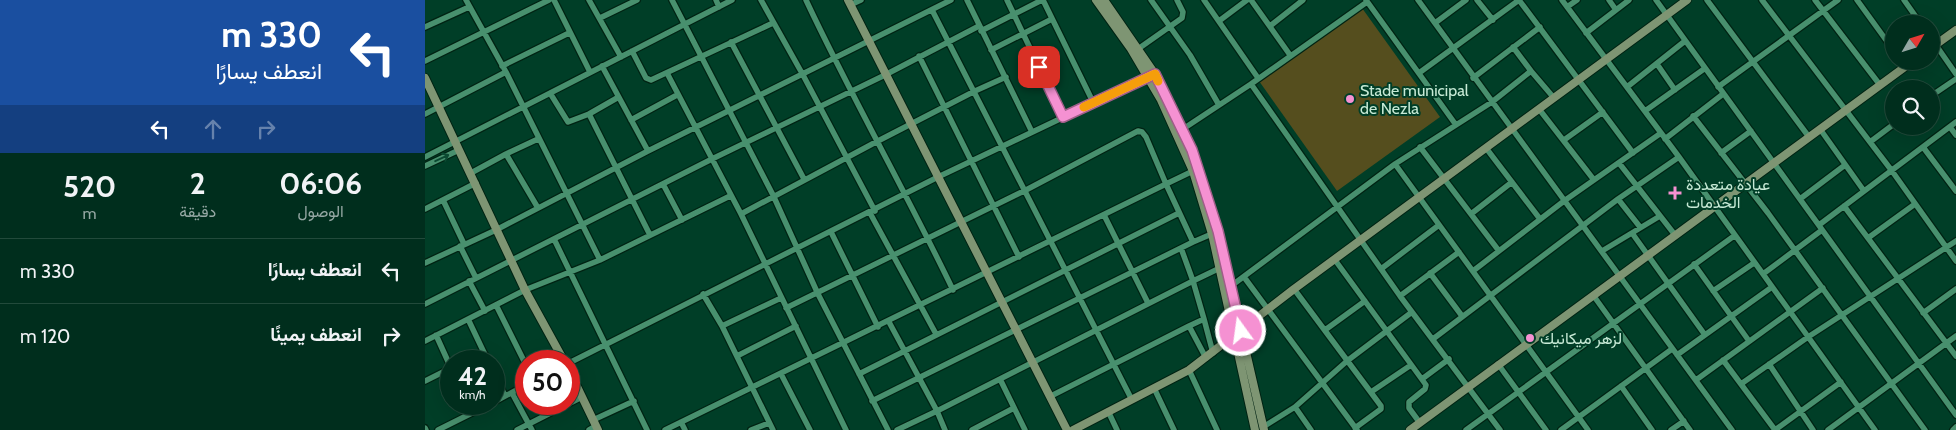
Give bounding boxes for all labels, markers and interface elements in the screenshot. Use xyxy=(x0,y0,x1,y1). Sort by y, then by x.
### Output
text: 330 m xyxy=(221,13,322,56)
north arrow xyxy=(1885,15,1940,70)
map controls xyxy=(1885,15,1940,135)
icon: left xyxy=(340,20,405,85)
pin xyxy=(1018,46,1060,88)
icon: arrive xyxy=(1025,53,1053,81)
text: انعطف يسارًا xyxy=(215,58,322,85)
button: search xyxy=(1885,80,1940,135)
place label: Stade municipal de Nezla xyxy=(1360,81,1469,118)
marker: Stade municipal de Nezla xyxy=(1344,93,1356,105)
icon: left xyxy=(146,115,174,143)
icon: ahead xyxy=(199,115,227,143)
icon: right xyxy=(252,115,280,143)
one-way arrow xyxy=(434,152,449,162)
text: 2 xyxy=(190,165,206,202)
text: 06:06 xyxy=(279,165,362,202)
text: 520 xyxy=(63,168,116,205)
place label: عيادة متعددة الخدمات xyxy=(1686,175,1770,212)
marker: عيادة متعددة الخدمات xyxy=(1668,186,1682,200)
text: دقيقة xyxy=(179,202,216,221)
text: الوصول xyxy=(298,202,344,221)
text: m xyxy=(83,204,97,223)
icon: left xyxy=(377,257,405,285)
text: انعطف يسارًا xyxy=(268,258,362,281)
text: 330 m xyxy=(20,260,75,283)
position arrow xyxy=(1214,304,1266,356)
icon: right xyxy=(377,322,405,350)
text: انعطف يمينًا xyxy=(270,323,362,346)
text: 120 m xyxy=(20,325,70,348)
place label: لزهر ميكانيك xyxy=(1540,329,1622,349)
marker: لزهر ميكانيك xyxy=(1524,332,1536,344)
speed limit sign: 50 xyxy=(515,350,580,415)
text: 42 xyxy=(458,361,487,391)
text: km/h xyxy=(459,387,486,402)

